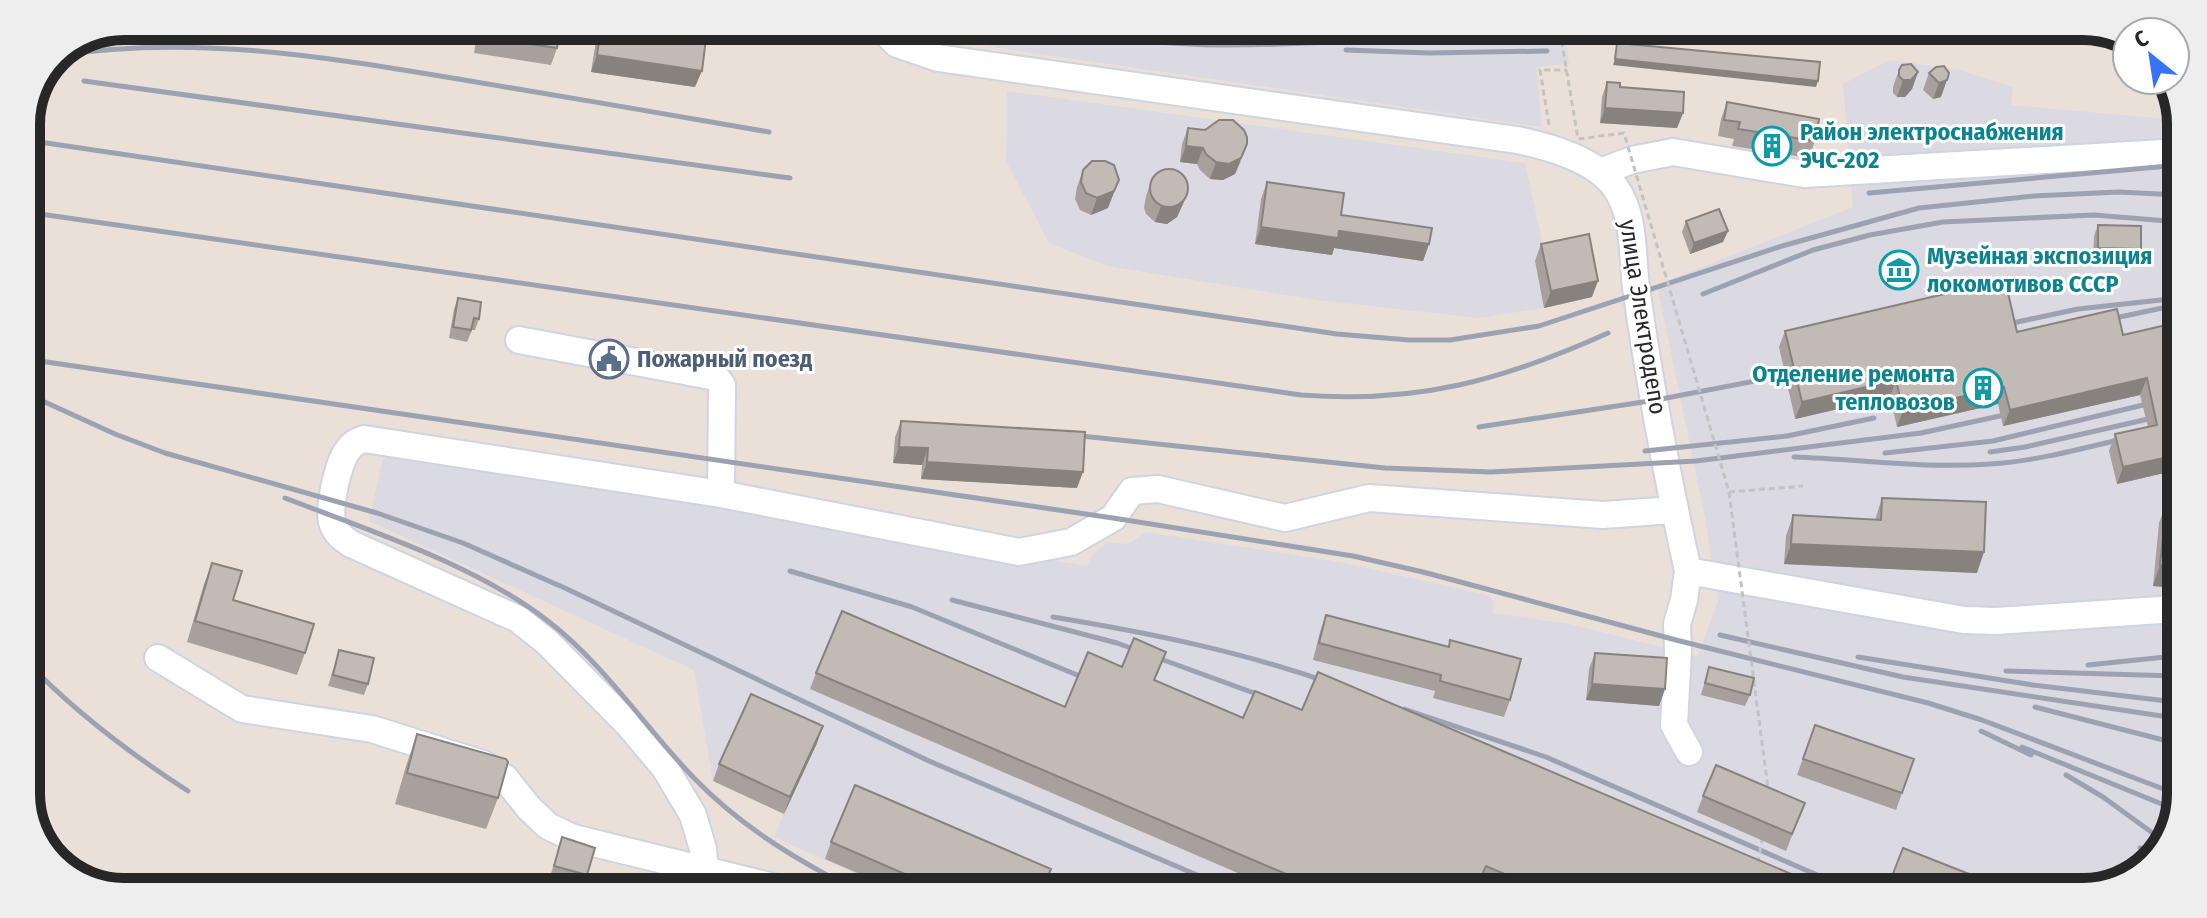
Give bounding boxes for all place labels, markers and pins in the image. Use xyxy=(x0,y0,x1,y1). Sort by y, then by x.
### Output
place label: Район электроснабжения ЭЧС-202 xyxy=(1800,118,2064,174)
building icon: Район электроснабжения ЭЧС-202 xyxy=(1751,125,1793,167)
place label: Музейная экспозиция локомотивов СССР xyxy=(1927,242,2152,298)
museum icon: Музейная экспозиция локомотивов СССР xyxy=(1878,249,1920,291)
public building icon: Пожарный поезд xyxy=(588,338,630,380)
place label: Пожарный поезд xyxy=(637,345,812,373)
place label: Отделение ремонта тепловозов xyxy=(1752,360,1955,416)
building icon: Отделение ремонта тепловозов xyxy=(1962,367,2004,409)

